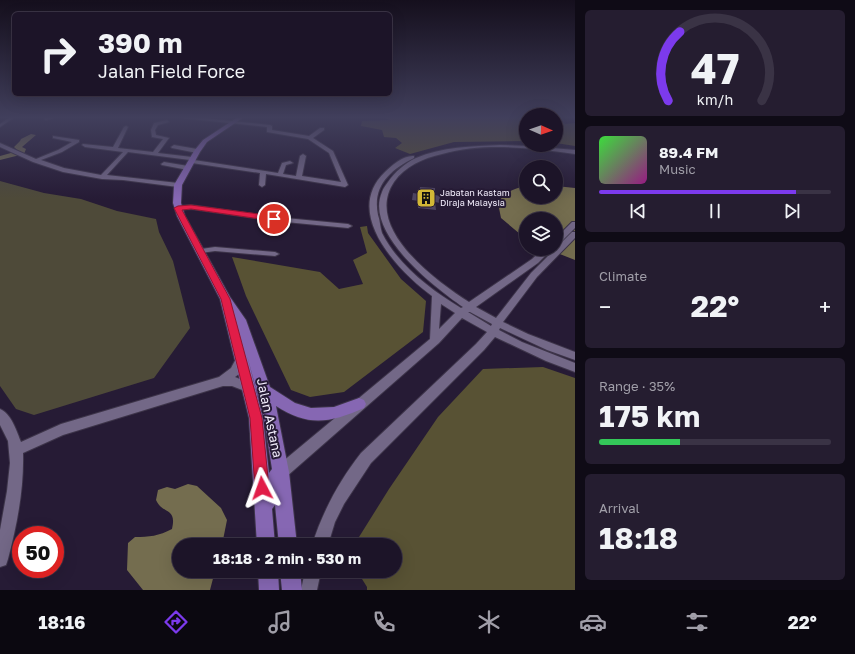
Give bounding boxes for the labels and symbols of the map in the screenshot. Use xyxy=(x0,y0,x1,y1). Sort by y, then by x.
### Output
north arrow xyxy=(519,108,563,152)
building icon: Jabatan Kastam Diraja Malaysia xyxy=(415,187,437,209)
place label: Jabatan Kastam Diraja Malaysia xyxy=(440,187,510,208)
pin xyxy=(257,202,291,236)
street label: Jalan Astana xyxy=(254,377,286,459)
position arrow xyxy=(241,467,283,509)
speed limit sign: 50 xyxy=(12,526,64,578)

